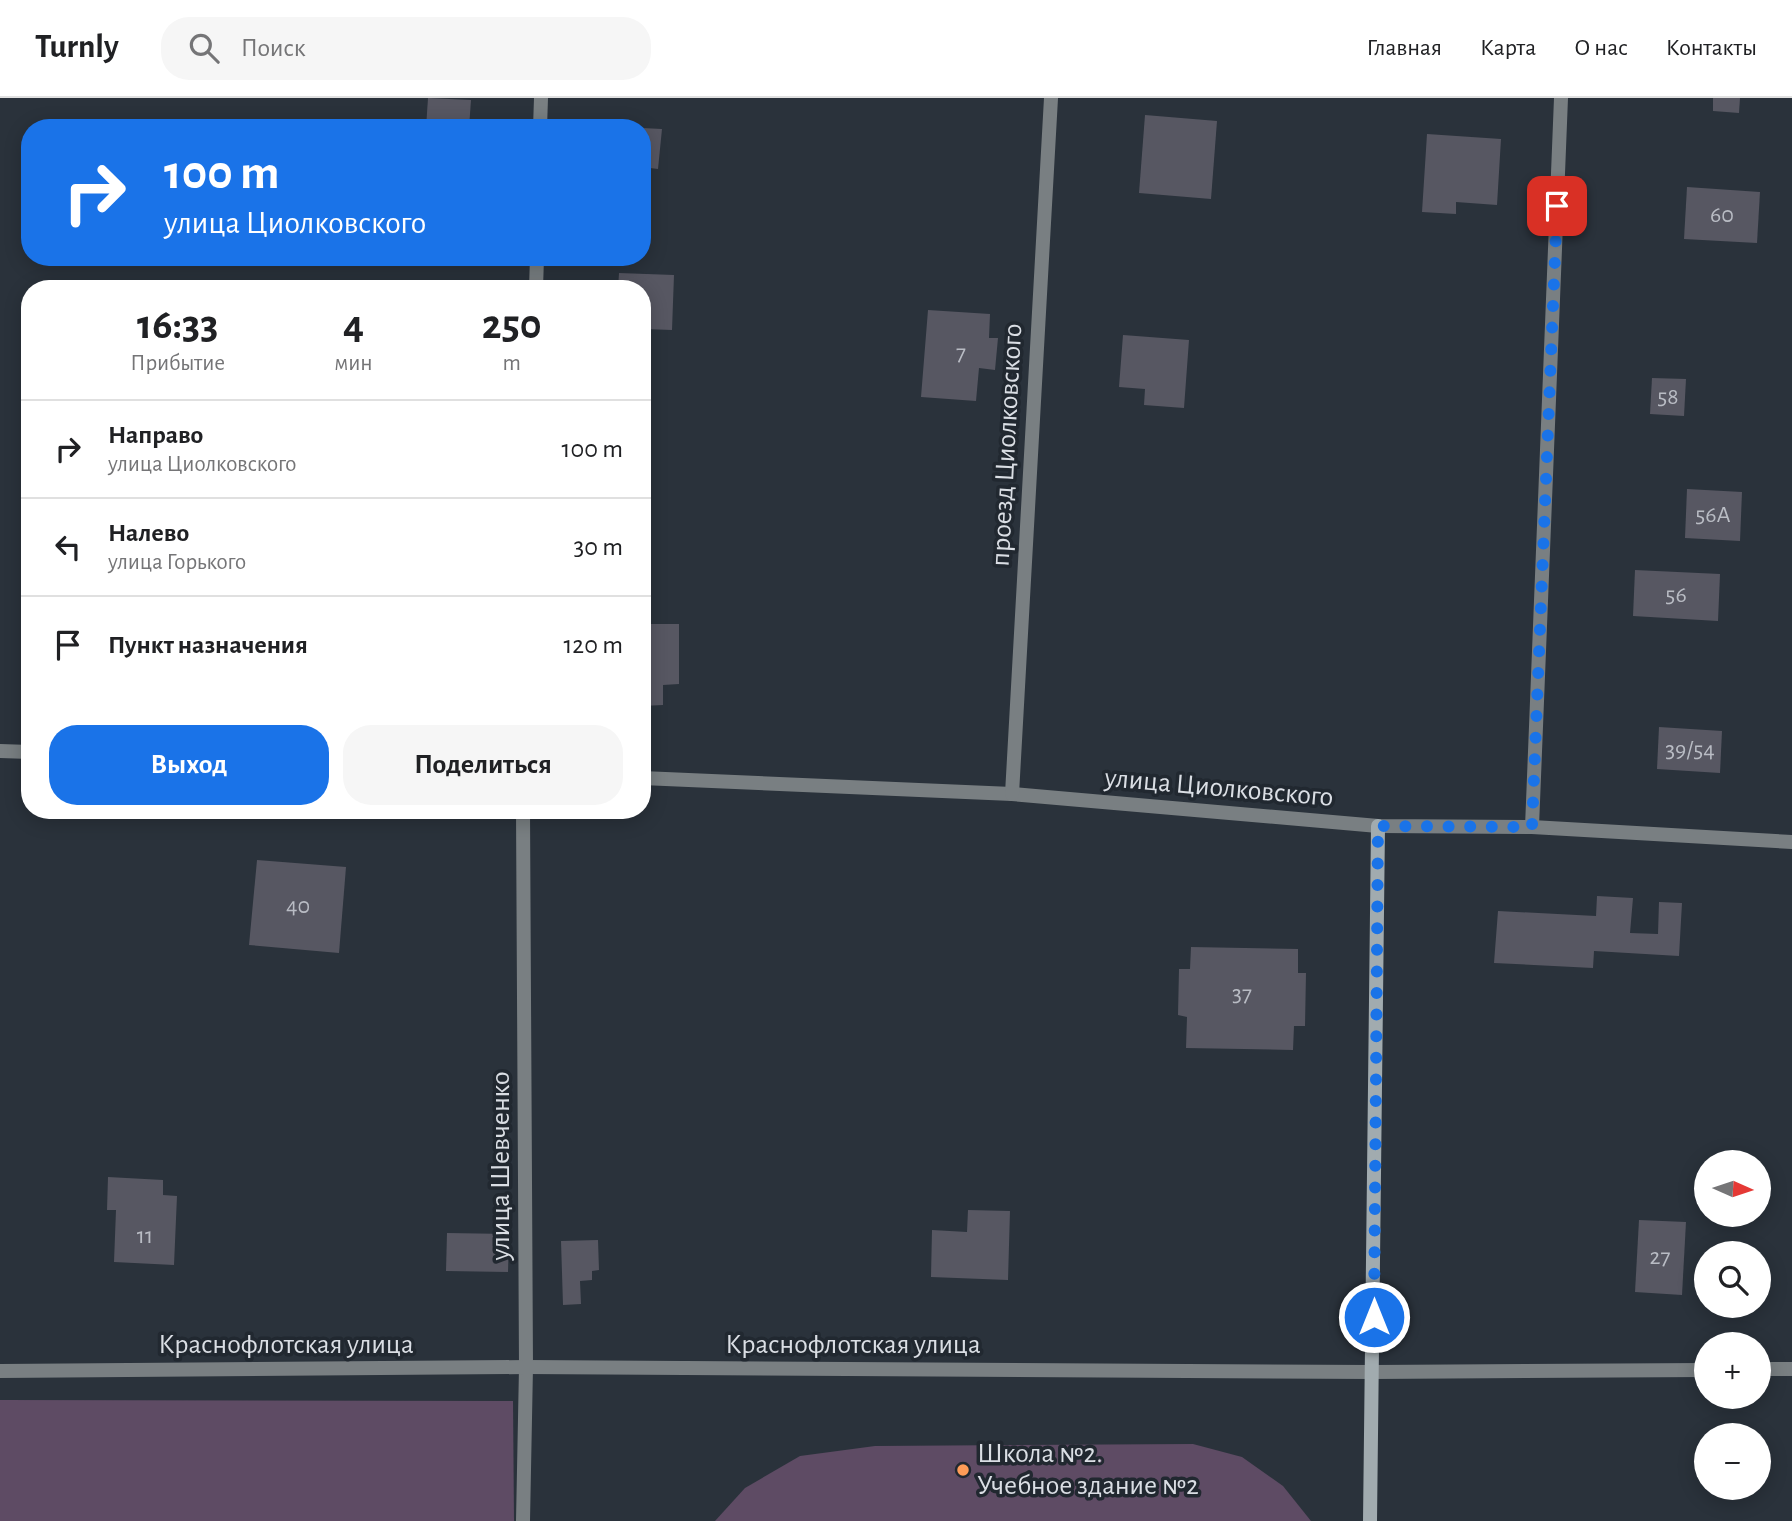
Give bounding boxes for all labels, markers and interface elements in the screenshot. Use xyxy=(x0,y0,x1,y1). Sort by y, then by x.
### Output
search box xyxy=(161,17,651,80)
icon: search xyxy=(185,29,223,67)
text: Turnly xyxy=(35,31,119,64)
text: Поиск xyxy=(241,35,306,61)
text: Главная xyxy=(1367,36,1442,60)
text: Карта xyxy=(1480,36,1536,60)
text: О нас xyxy=(1574,36,1628,60)
text: Контакты xyxy=(1666,36,1757,60)
icon: right xyxy=(49,147,140,238)
text: 100 m xyxy=(164,149,280,198)
pin xyxy=(1527,176,1587,236)
icon: arrive xyxy=(1538,187,1576,225)
house number: 60 xyxy=(1710,203,1734,227)
text: улица Циолковского xyxy=(164,207,426,239)
text: 16:33 xyxy=(137,304,218,346)
text: 4 xyxy=(343,304,364,346)
text: 250 xyxy=(482,304,542,346)
street label: проезд Циолковского xyxy=(987,323,1027,567)
house number: 7 xyxy=(956,341,966,365)
text: Прибытие xyxy=(130,352,225,375)
text: мин xyxy=(334,352,373,375)
text: m xyxy=(503,352,521,375)
house number: 58 xyxy=(1657,385,1679,409)
text: Направо xyxy=(108,422,203,448)
icon: right xyxy=(49,430,87,468)
text: 100 m xyxy=(562,436,623,462)
text: улица Циолковского xyxy=(108,453,297,476)
house number: 56А xyxy=(1695,503,1731,527)
text: Налево xyxy=(108,520,189,546)
icon: left xyxy=(49,528,87,566)
text: 30 m xyxy=(573,534,623,560)
text: улица Горького xyxy=(108,551,246,574)
house number: 56 xyxy=(1665,583,1687,607)
icon: arrive xyxy=(49,626,87,664)
text: Пункт назначения xyxy=(108,632,308,658)
text: 120 m xyxy=(563,632,623,658)
button: Выход xyxy=(49,725,329,805)
button: Поделиться xyxy=(343,725,623,805)
house number: 39/54 xyxy=(1665,738,1715,762)
street label: улица Циолковского xyxy=(1102,764,1335,812)
house number: 40 xyxy=(286,894,310,918)
house number: 37 xyxy=(1232,982,1252,1006)
street label: улица Шевченко xyxy=(487,1071,515,1262)
north arrow xyxy=(1694,1150,1771,1227)
map controls xyxy=(1694,1150,1771,1500)
house number: 11 xyxy=(137,1224,153,1248)
button: search xyxy=(1694,1241,1771,1318)
house number: 27 xyxy=(1650,1245,1670,1269)
position arrow xyxy=(1337,1280,1411,1354)
street label: Краснофлотская улица xyxy=(158,1331,414,1359)
street label: Краснофлотская улица xyxy=(725,1331,981,1359)
button: + xyxy=(1694,1332,1771,1409)
button: − xyxy=(1694,1423,1771,1500)
place label: Школа №2. Учебное здание №2 xyxy=(977,1440,1199,1500)
marker: Школа №2. Учебное здание №2 xyxy=(955,1462,971,1478)

